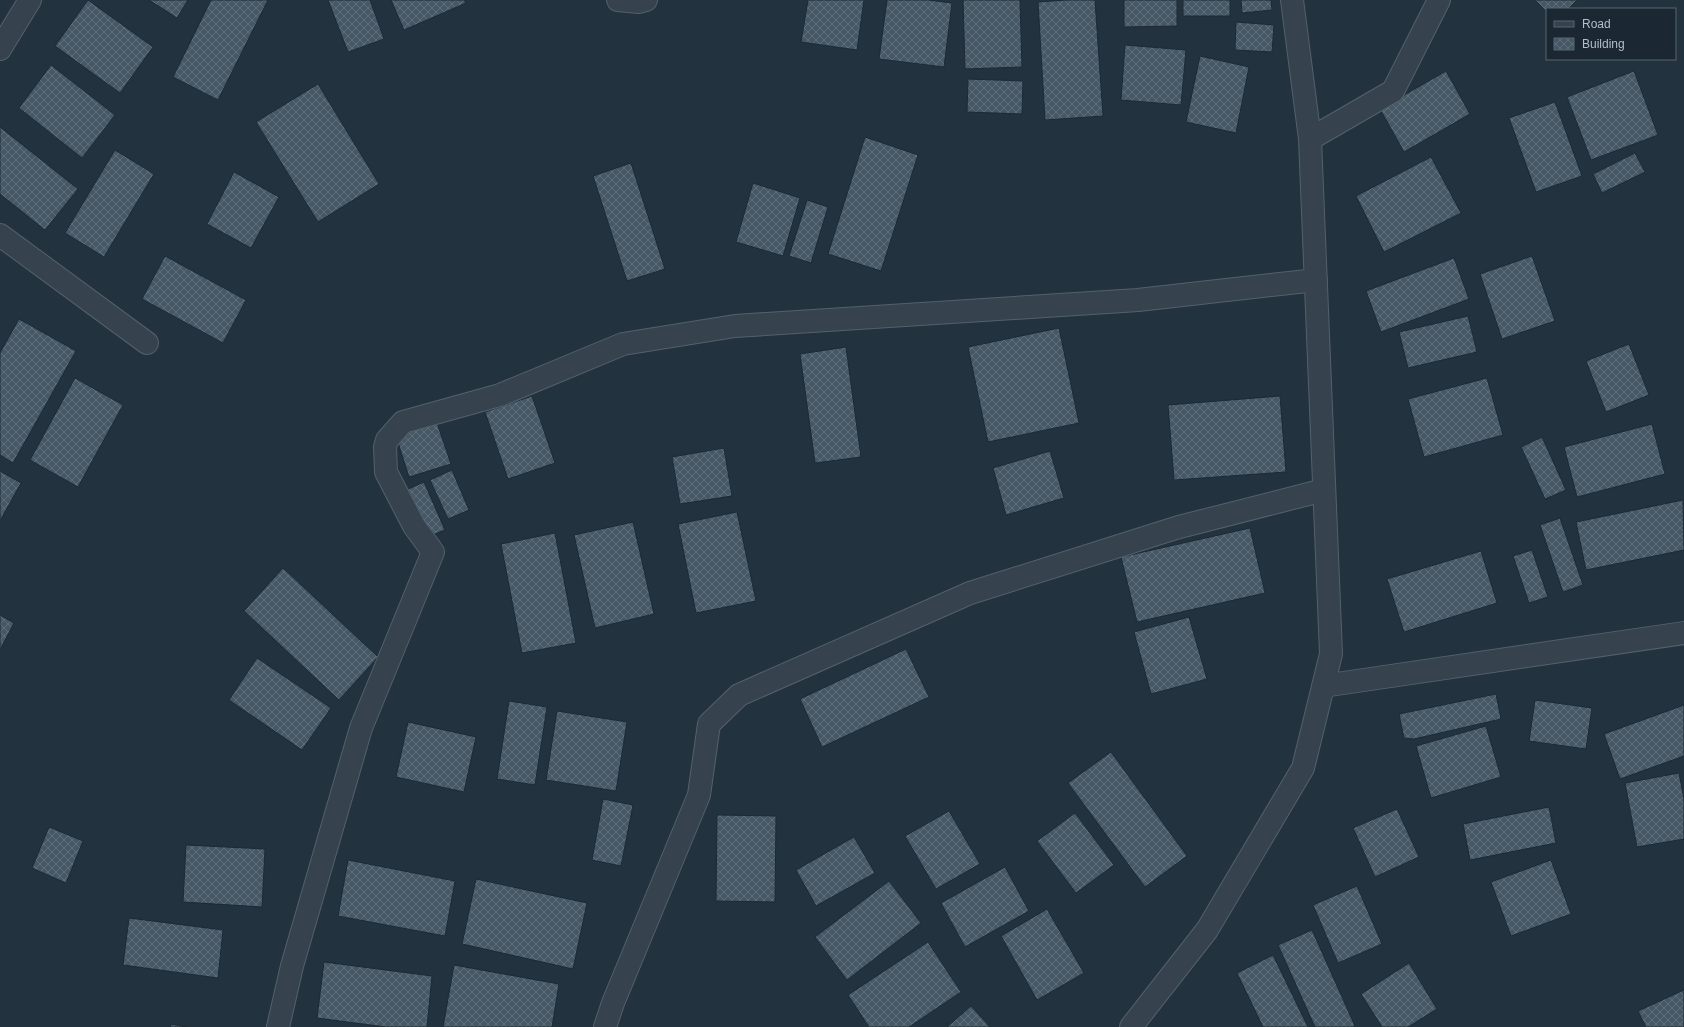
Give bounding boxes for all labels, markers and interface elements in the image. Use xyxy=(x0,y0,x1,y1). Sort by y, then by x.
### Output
legend xyxy=(1546,8,1676,60)
text: Road xyxy=(1582,17,1611,31)
text: Building xyxy=(1582,37,1625,51)

